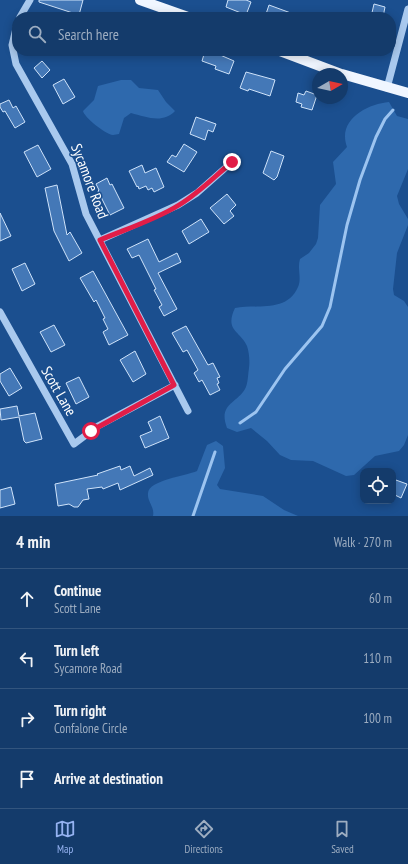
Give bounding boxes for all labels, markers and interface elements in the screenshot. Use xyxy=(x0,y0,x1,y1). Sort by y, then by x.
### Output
search box xyxy=(12,12,396,56)
icon: search xyxy=(26,23,48,45)
text: Search here xyxy=(58,25,119,44)
north arrow xyxy=(312,68,348,104)
street label: Sycamore Road xyxy=(67,141,113,221)
route end xyxy=(223,153,241,171)
street label: Scott Lane xyxy=(37,363,81,419)
route start xyxy=(82,422,100,440)
map controls xyxy=(360,468,396,504)
button: locate xyxy=(360,468,396,504)
text: 4 min xyxy=(16,531,50,553)
text: Walk · 270 m xyxy=(334,534,392,551)
text: Continue xyxy=(54,581,101,600)
icon: ahead xyxy=(16,588,38,610)
text: 60 m xyxy=(369,590,392,607)
text: Scott Lane xyxy=(54,600,101,617)
text: Turn left xyxy=(54,641,99,660)
icon: left xyxy=(16,648,38,670)
text: 110 m xyxy=(363,650,392,667)
text: Sycamore Road xyxy=(54,660,122,677)
text: Turn right xyxy=(54,701,106,720)
icon: right xyxy=(16,708,38,730)
text: 100 m xyxy=(363,710,392,727)
text: Confalone Circle xyxy=(54,720,127,737)
icon: arrive xyxy=(16,768,38,790)
text: Arrive at destination xyxy=(54,769,163,788)
tab: Map xyxy=(54,818,76,856)
tab: Directions xyxy=(185,818,223,856)
tab: Saved xyxy=(331,818,354,856)

